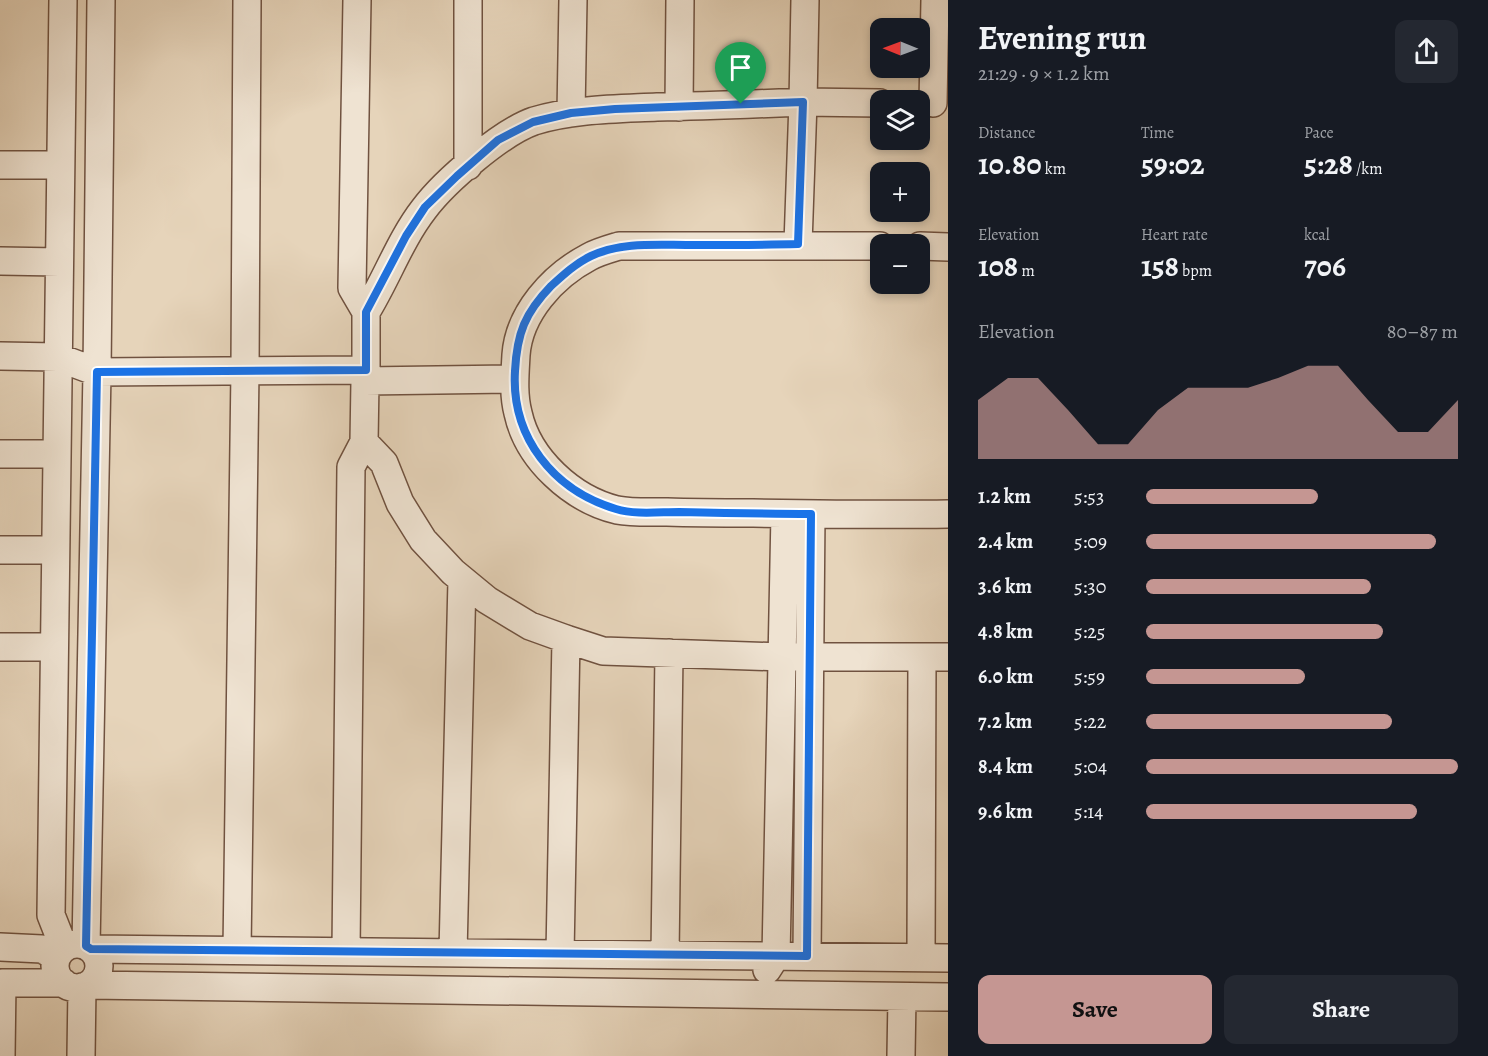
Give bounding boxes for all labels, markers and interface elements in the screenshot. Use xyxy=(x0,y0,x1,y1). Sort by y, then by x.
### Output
text: Evening run xyxy=(978,15,1147,60)
north arrow xyxy=(870,18,930,78)
map controls xyxy=(870,18,930,294)
button: share xyxy=(1395,20,1458,83)
pin xyxy=(715,42,766,104)
icon: arrive xyxy=(724,51,757,84)
text: 21:29 · 9 × 1.2 km xyxy=(978,60,1110,87)
button: layers xyxy=(870,90,930,150)
text: Distance xyxy=(978,122,1035,144)
text: Time xyxy=(1141,122,1174,144)
text: Pace xyxy=(1304,122,1334,144)
text: 10.80 xyxy=(978,144,1042,184)
text: 59:02 xyxy=(1141,144,1204,184)
text: 5:28 xyxy=(1304,144,1353,184)
text: km xyxy=(1042,158,1066,180)
text: /km xyxy=(1353,158,1383,180)
button: + xyxy=(870,162,930,222)
text: Elevation xyxy=(978,224,1039,246)
text: Heart rate xyxy=(1141,224,1208,246)
text: kcal xyxy=(1304,224,1330,246)
button: − xyxy=(870,234,930,294)
text: 108 xyxy=(978,246,1018,286)
text: 158 xyxy=(1141,246,1179,286)
text: 706 xyxy=(1304,246,1346,286)
text: m xyxy=(1018,260,1035,282)
text: bpm xyxy=(1179,260,1212,282)
text: Elevation xyxy=(978,318,1055,345)
text: 80–87 m xyxy=(1387,318,1458,345)
text: 1.2 km xyxy=(978,483,1031,510)
text: 5:53 xyxy=(1074,483,1104,510)
text: 2.4 km xyxy=(978,528,1033,555)
text: 5:09 xyxy=(1074,528,1107,555)
text: 3.6 km xyxy=(978,573,1032,600)
text: 5:30 xyxy=(1074,573,1106,600)
text: 4.8 km xyxy=(978,618,1033,645)
text: 5:25 xyxy=(1074,618,1105,645)
text: 6.0 km xyxy=(978,663,1033,690)
text: 5:59 xyxy=(1074,663,1105,690)
text: 7.2 km xyxy=(978,708,1032,735)
text: 5:22 xyxy=(1074,708,1106,735)
text: 8.4 km xyxy=(978,753,1033,780)
text: 5:04 xyxy=(1074,753,1107,780)
text: 9.6 km xyxy=(978,798,1033,825)
text: 5:14 xyxy=(1074,798,1103,825)
button: Save xyxy=(978,975,1212,1044)
button: Share xyxy=(1224,975,1458,1044)

